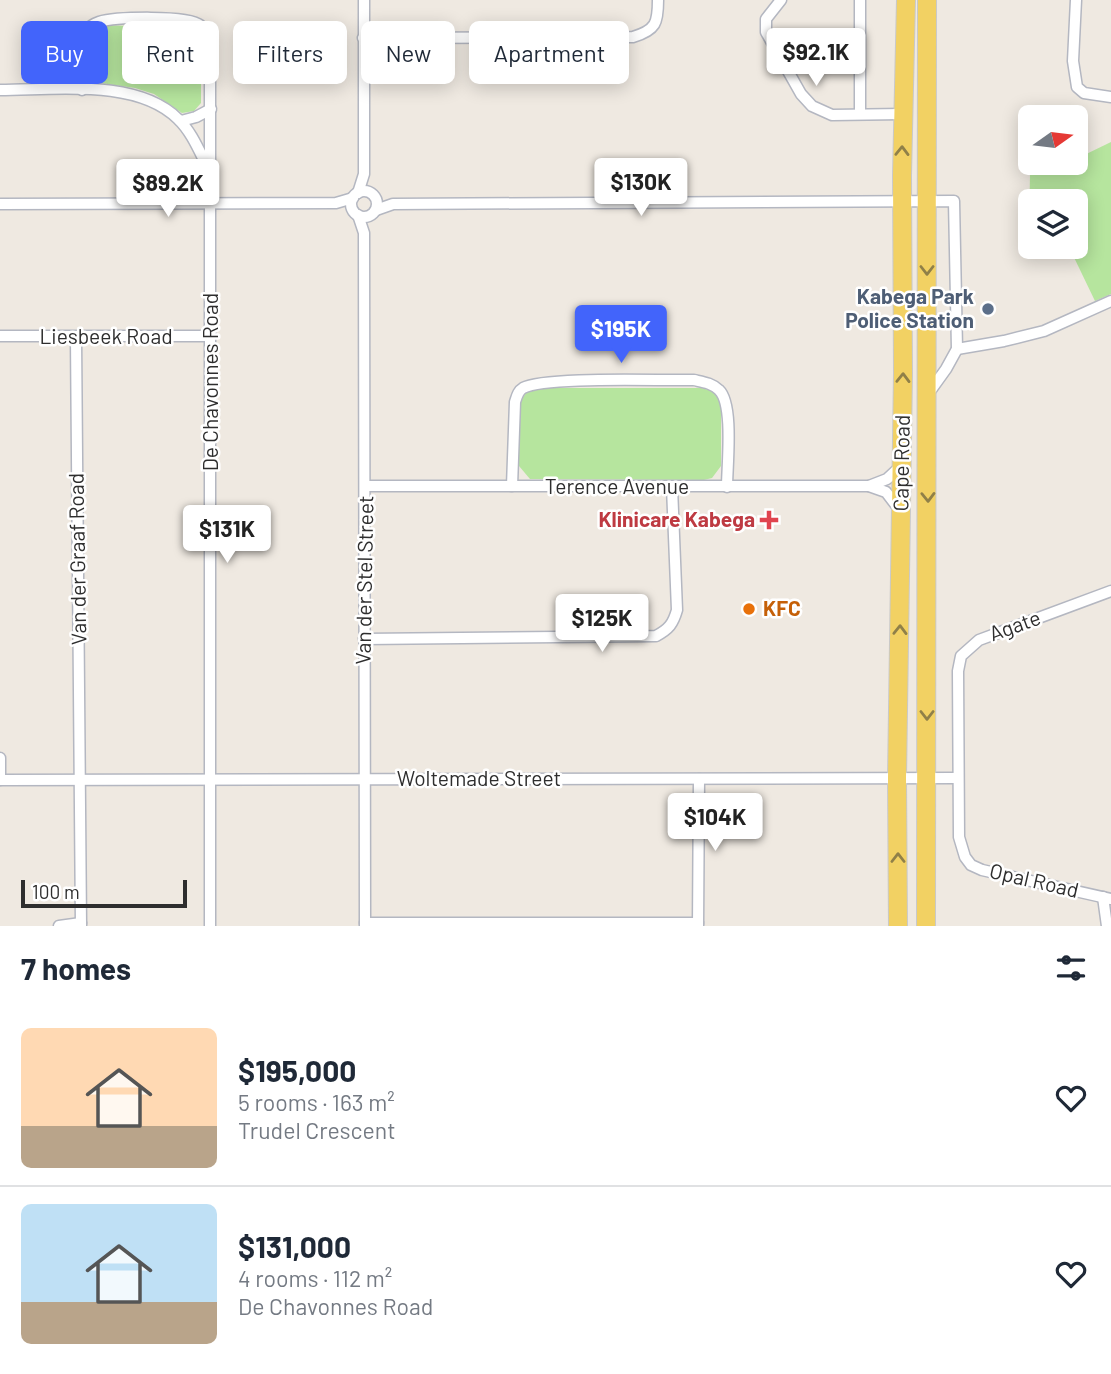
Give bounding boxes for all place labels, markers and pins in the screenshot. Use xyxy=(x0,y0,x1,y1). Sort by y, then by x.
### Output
pin: $92.1K xyxy=(759,28,873,88)
pin: $130K xyxy=(592,158,690,218)
pin: $89.2K xyxy=(111,160,225,219)
place label: Kabega Park Police Station xyxy=(845,283,974,332)
marker: Kabega Park Police Station xyxy=(980,301,996,317)
pin: $195K xyxy=(572,306,670,365)
pin: $131K xyxy=(178,505,276,565)
place label: Klinicare Kabega xyxy=(598,506,755,531)
marker: Klinicare Kabega xyxy=(761,512,777,528)
pin: $125K xyxy=(553,594,651,654)
place label: KFC xyxy=(763,595,801,620)
marker: KFC xyxy=(741,601,757,617)
pin: $104K xyxy=(666,794,764,853)

